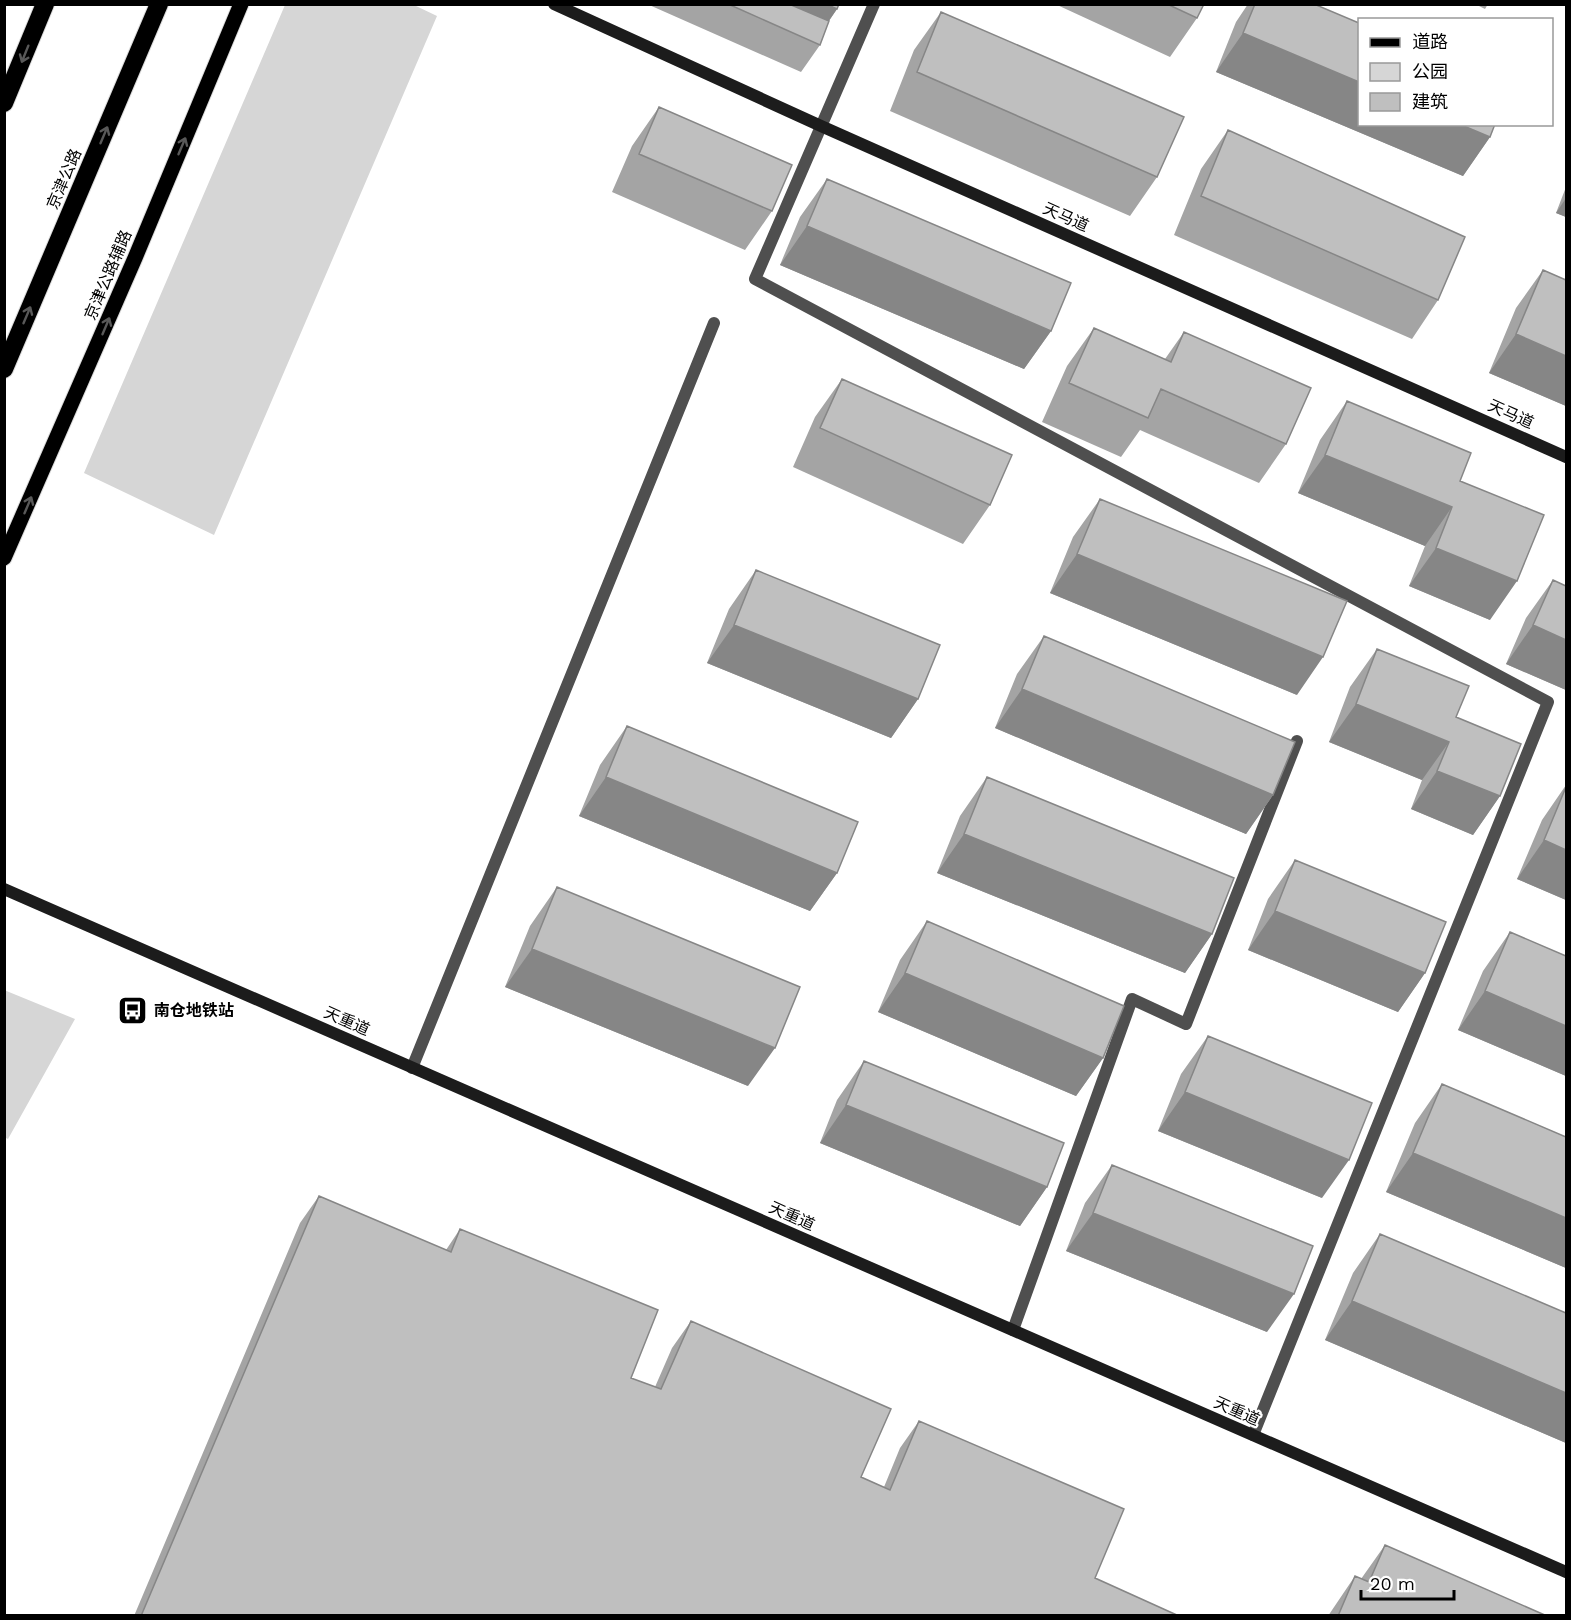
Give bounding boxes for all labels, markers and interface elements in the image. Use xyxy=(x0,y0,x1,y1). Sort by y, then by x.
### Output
legend xyxy=(1358,18,1553,126)
text: 道路 xyxy=(1412,31,1448,52)
one-way arrow xyxy=(19,44,30,63)
text: 公园 xyxy=(1412,61,1448,82)
text: 建筑 xyxy=(1412,91,1448,112)
one-way arrow xyxy=(99,127,110,145)
one-way arrow xyxy=(177,138,188,156)
street label: 京津公路 xyxy=(43,146,85,212)
street label: 天马道 xyxy=(1040,199,1092,235)
street label: 京津公路辅路 xyxy=(80,227,136,323)
one-way arrow xyxy=(23,306,34,324)
one-way arrow xyxy=(100,317,112,335)
street label: 天马道 xyxy=(1485,396,1537,432)
one-way arrow xyxy=(23,496,34,514)
bus stop icon: 南仓地铁站 xyxy=(117,994,149,1026)
place label: 南仓地铁站 xyxy=(154,1001,234,1020)
street label: 天重道 xyxy=(321,1003,373,1039)
street label: 天重道 xyxy=(766,1198,818,1234)
street label: 天重道 xyxy=(1211,1393,1263,1429)
scale bar xyxy=(1361,1563,1454,1601)
text: 20 m xyxy=(1370,1573,1415,1594)

